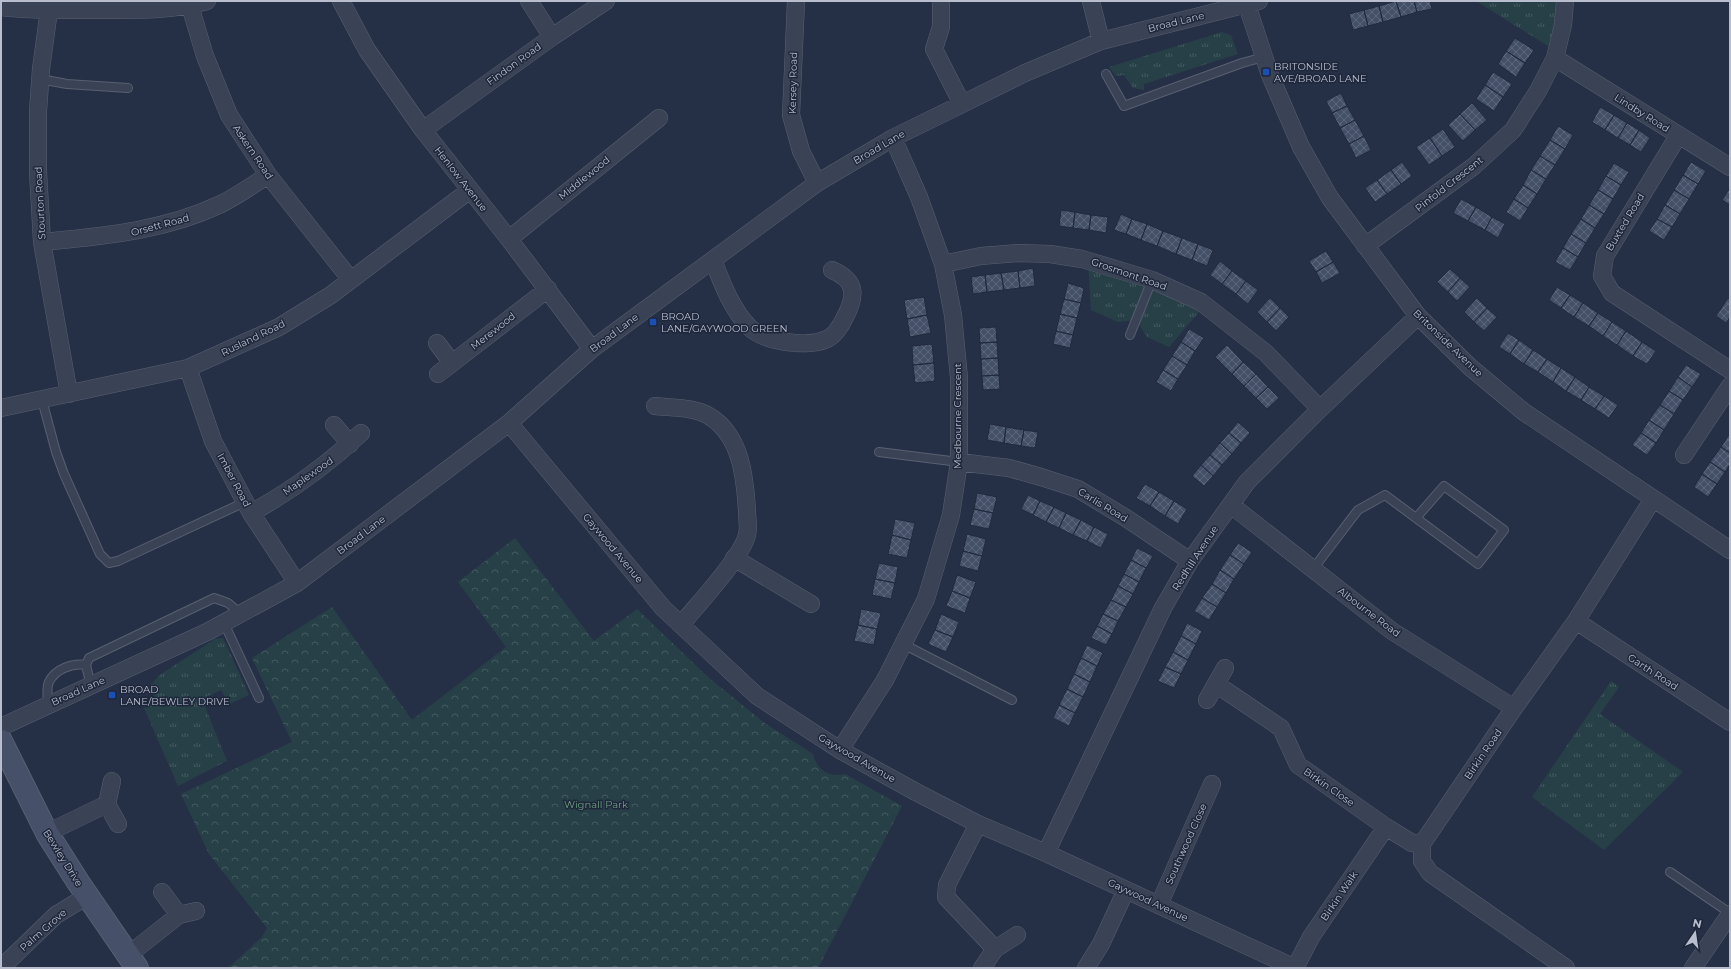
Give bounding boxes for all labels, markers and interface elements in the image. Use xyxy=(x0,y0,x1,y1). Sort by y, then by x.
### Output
street label: Broad Lane xyxy=(1147,9,1205,35)
street label: Findon Road xyxy=(484,40,544,88)
street label: Kersey Road xyxy=(786,52,800,114)
place label: BRITONSIDE AVE/BROAD LANE xyxy=(1274,60,1367,85)
marker: BRITONSIDE AVE/BROAD LANE xyxy=(1261,67,1271,77)
street label: Lindby Road xyxy=(1612,91,1672,135)
street label: Askern Road xyxy=(230,122,276,182)
street label: Broad Lane xyxy=(851,127,907,167)
street label: Henlow Avenue xyxy=(432,144,490,214)
street label: Middlewood xyxy=(556,153,612,203)
street label: Pinfold Crescent xyxy=(1412,153,1486,215)
street label: Stourton Road xyxy=(32,166,48,240)
street label: Buxted Road xyxy=(1603,191,1647,253)
street label: Orsett Road xyxy=(129,211,191,239)
street label: Grosmont Road xyxy=(1089,255,1169,293)
street label: Britonside Avenue xyxy=(1410,306,1486,380)
street label: Merewood xyxy=(468,309,518,353)
street label: Broad Lane xyxy=(587,310,641,356)
place label: BROAD LANE/GAYWOOD GREEN xyxy=(661,310,788,335)
street label: Rusland Road xyxy=(219,317,287,359)
marker: BROAD LANE/GAYWOOD GREEN xyxy=(648,317,658,327)
street label: Medbourne Crescent xyxy=(951,363,964,469)
street label: Imber Road xyxy=(214,451,254,509)
street label: Maplewood xyxy=(280,454,336,498)
street label: Carlis Road xyxy=(1076,485,1130,525)
street label: Gaywood Avenue xyxy=(580,510,646,586)
street label: Broad Lane xyxy=(334,512,388,558)
street label: Redhill Avenue xyxy=(1169,523,1221,593)
street label: Albourne Road xyxy=(1335,584,1403,640)
street label: Garth Road xyxy=(1625,651,1681,693)
street label: Broad Lane xyxy=(49,673,107,709)
place label: BROAD LANE/BEWLEY DRIVE xyxy=(120,683,230,708)
marker: BROAD LANE/BEWLEY DRIVE xyxy=(107,690,117,700)
street label: Birkin Road xyxy=(1461,726,1505,782)
street label: Gaywood Avenue xyxy=(816,731,898,785)
street label: Birkin Close xyxy=(1301,765,1357,809)
park label: Wignall Park xyxy=(564,798,628,811)
street label: Southwood Close xyxy=(1162,801,1210,887)
street label: Bewley Drive xyxy=(40,827,86,889)
street label: Birkin Walk xyxy=(1318,869,1360,923)
street label: Gaywood Avenue xyxy=(1106,876,1190,924)
street label: Palm Grove xyxy=(17,906,69,954)
north arrow xyxy=(1675,913,1715,953)
text: N xyxy=(1691,915,1703,931)

